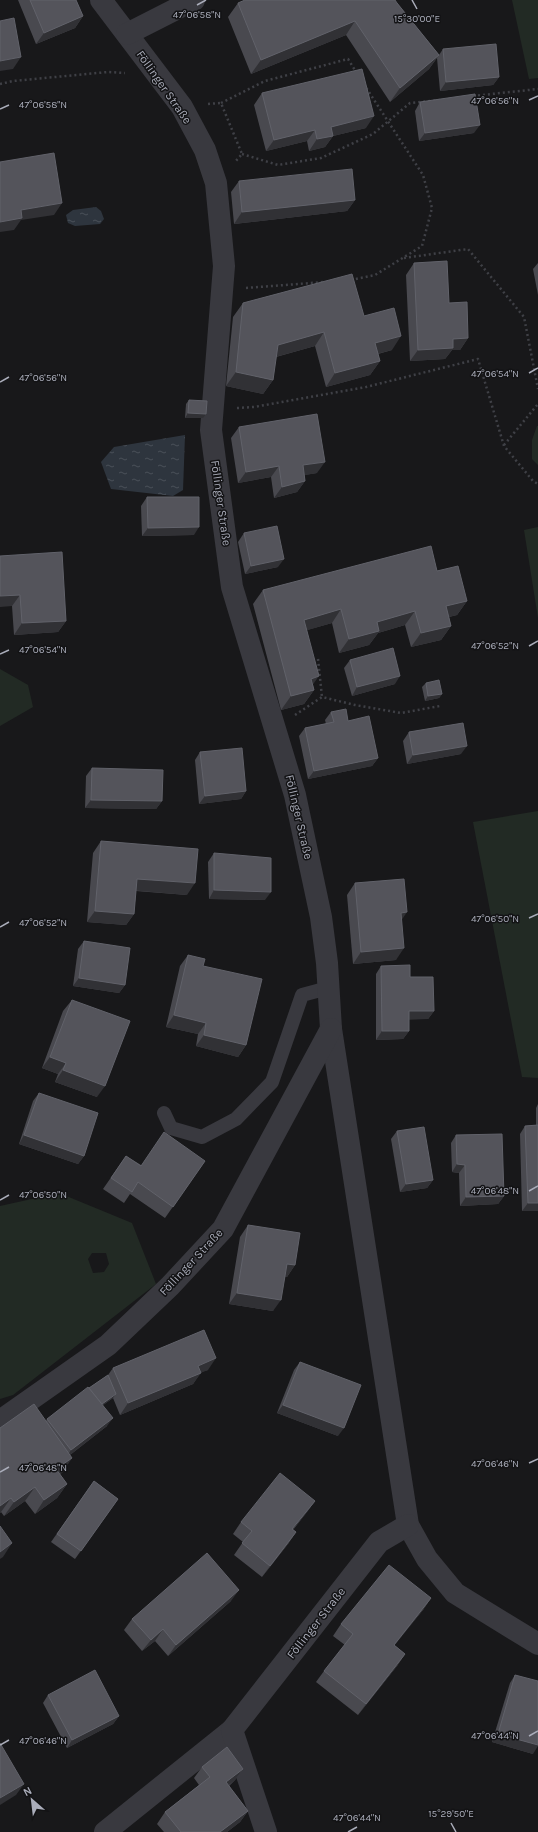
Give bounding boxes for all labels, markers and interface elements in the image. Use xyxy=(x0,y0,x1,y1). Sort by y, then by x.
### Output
text: 47°06'58"N xyxy=(173,9,221,21)
text: 15°30'00"E xyxy=(394,13,440,25)
street label: Föllinger Straße xyxy=(133,48,195,126)
text: 47°06'56"N xyxy=(471,95,519,107)
text: 47°06'58"N xyxy=(19,99,67,111)
text: 47°06'54"N xyxy=(471,368,519,380)
text: 47°06'56"N xyxy=(19,372,67,384)
street label: Föllinger Straße xyxy=(208,459,234,547)
text: 47°06'52"N xyxy=(471,640,519,652)
text: 47°06'54"N xyxy=(19,644,67,656)
street label: Föllinger Straße xyxy=(282,773,316,861)
text: 47°06'50"N xyxy=(471,913,519,925)
text: 47°06'52"N xyxy=(19,917,67,929)
text: 47°06'48"N xyxy=(471,1185,519,1197)
text: 47°06'50"N xyxy=(19,1189,67,1201)
street label: Föllinger Straße xyxy=(156,1226,226,1298)
text: 47°06'46"N xyxy=(471,1458,519,1470)
text: 47°06'48"N xyxy=(19,1462,67,1474)
street label: Föllinger Straße xyxy=(284,1585,348,1661)
text: 47°06'44"N xyxy=(471,1730,519,1742)
text: 47°06'46"N xyxy=(19,1735,67,1747)
north arrow xyxy=(12,1780,52,1820)
text: N xyxy=(21,1784,34,1799)
text: 15°29'50"E xyxy=(428,1808,474,1820)
text: 47°06'44"N xyxy=(333,1812,381,1824)

